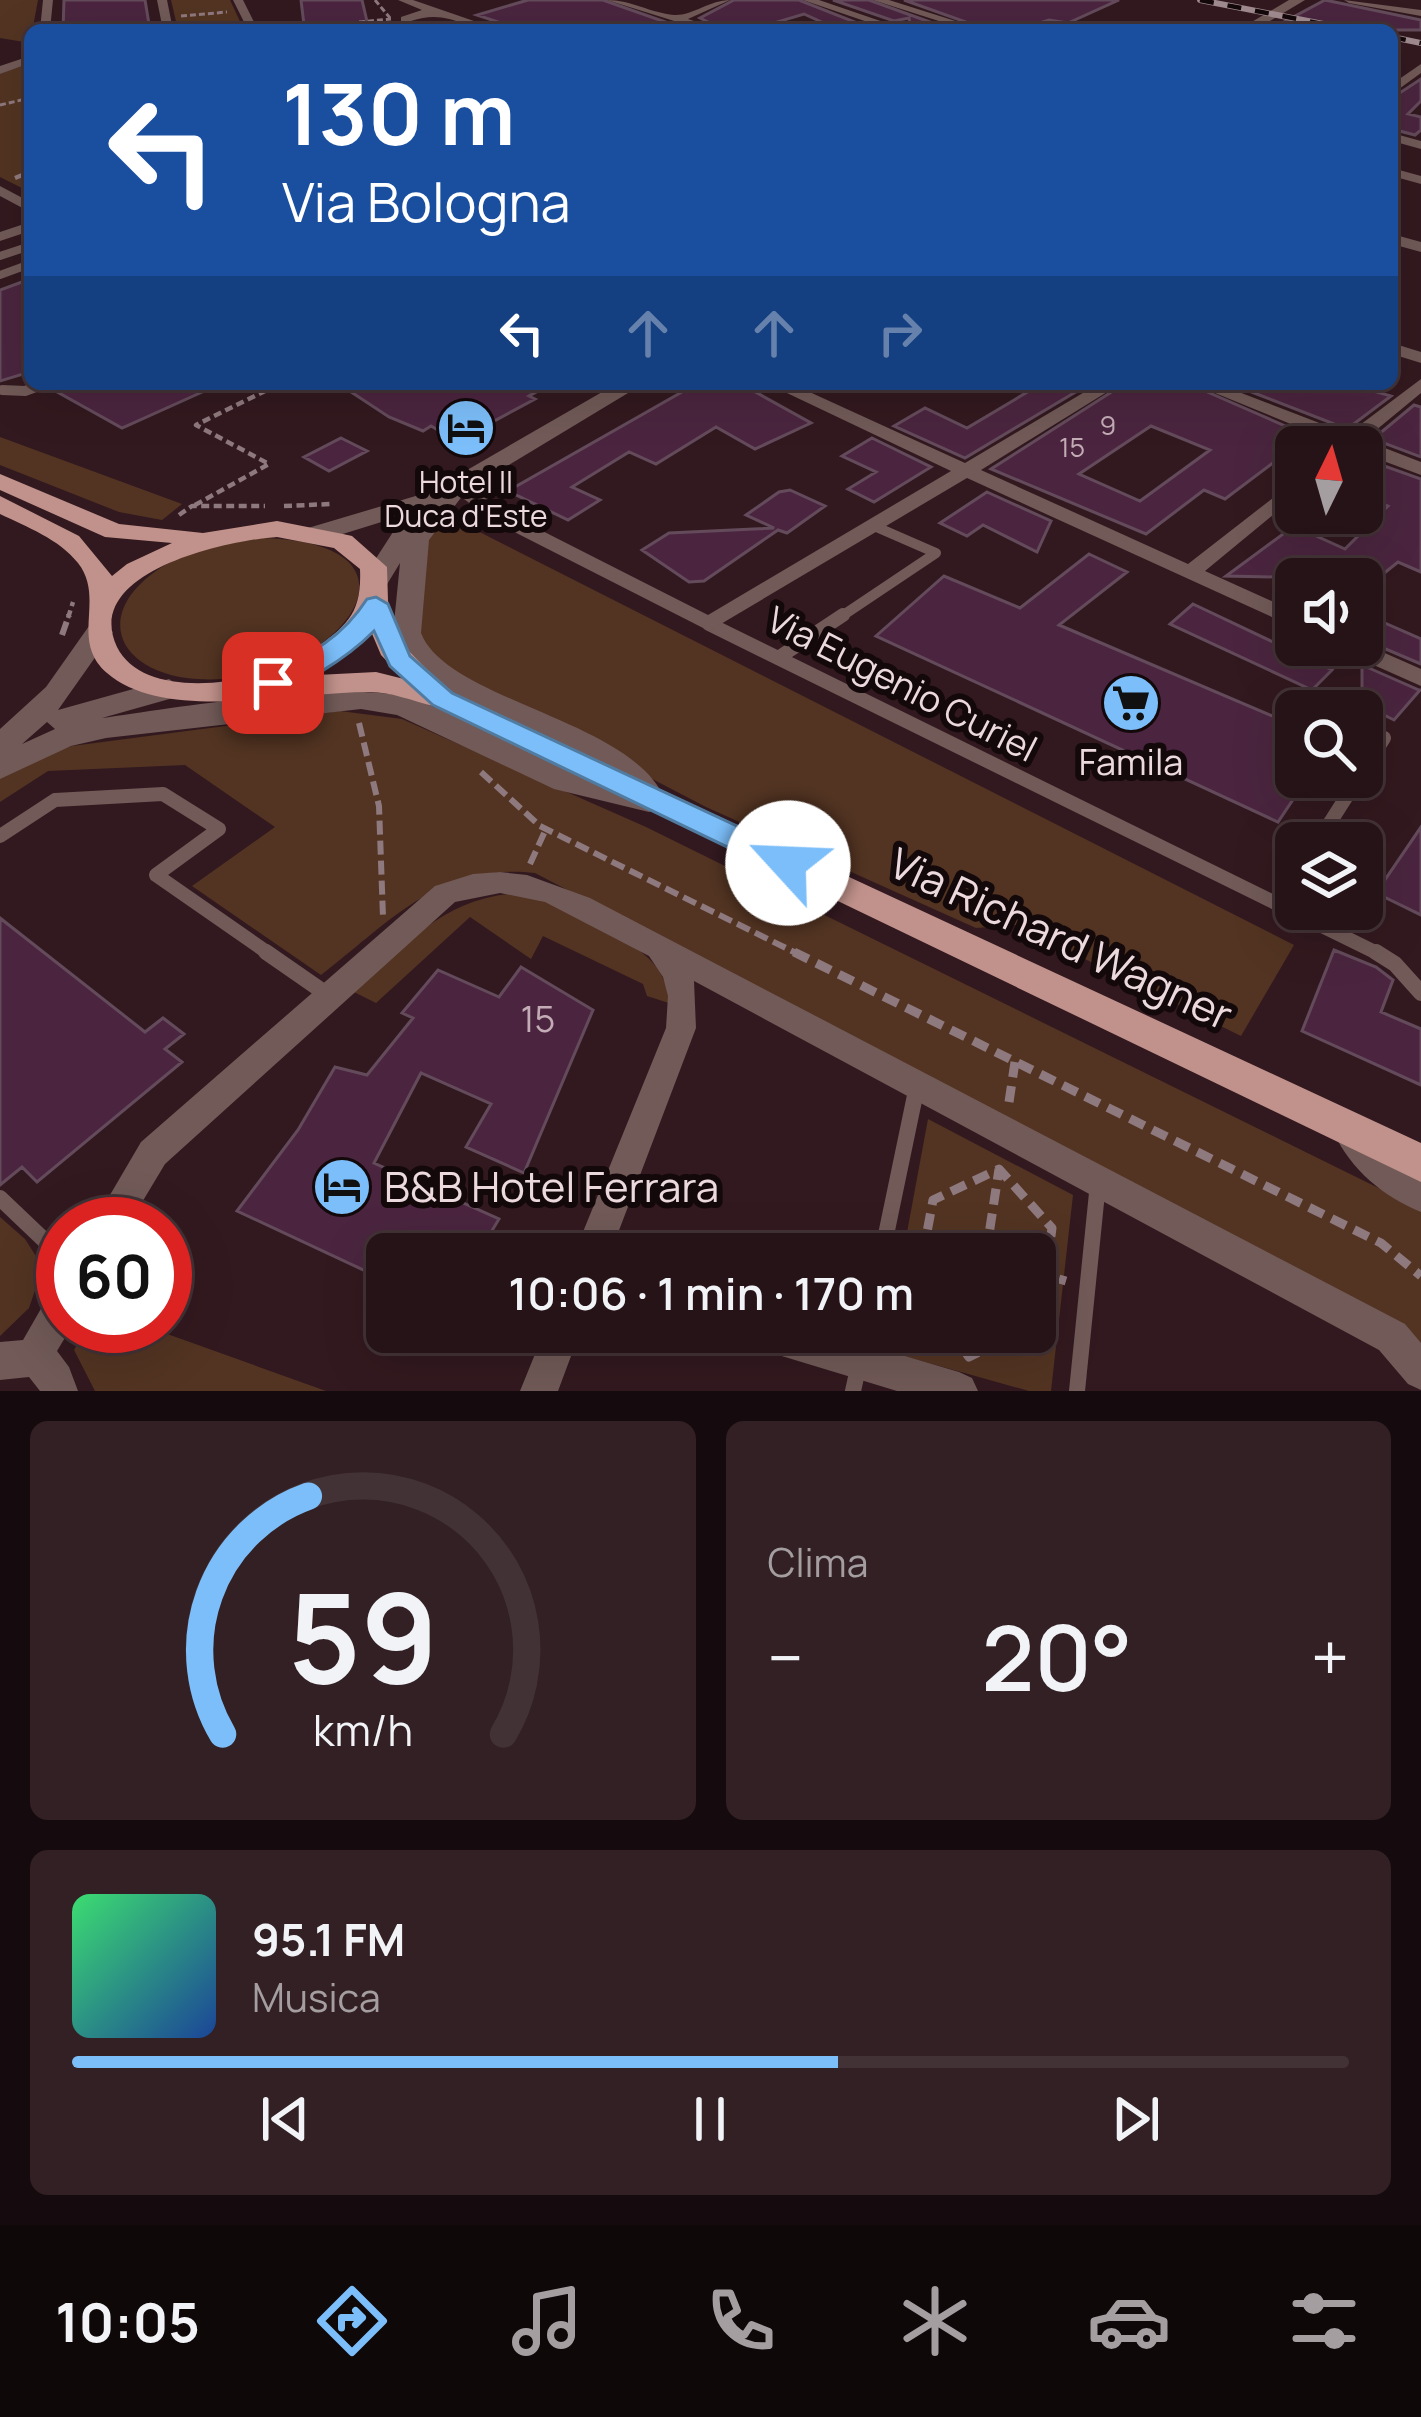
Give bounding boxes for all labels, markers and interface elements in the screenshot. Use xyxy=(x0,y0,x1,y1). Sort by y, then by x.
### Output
text: 130 m xyxy=(282,55,515,170)
icon: left xyxy=(84,72,240,228)
text: Via Bologna xyxy=(282,164,571,238)
icon: left xyxy=(489,300,555,366)
icon: ahead xyxy=(615,300,681,366)
icon: ahead xyxy=(741,300,807,366)
icon: right xyxy=(867,300,933,366)
hotel icon: Hotel Il Duca d'Este xyxy=(435,397,497,459)
house number: 9 xyxy=(1100,406,1116,443)
north arrow xyxy=(1275,426,1383,534)
map controls xyxy=(1275,426,1383,930)
house number: 15 xyxy=(1059,428,1085,465)
place label: Hotel Il Duca d'Este xyxy=(384,461,548,536)
button: sound xyxy=(1275,558,1383,666)
street label: Via Eugenio Curiel xyxy=(759,594,1045,773)
pin xyxy=(222,632,324,734)
icon: arrive xyxy=(240,650,306,716)
supermarket icon: Famila xyxy=(1100,672,1162,734)
button: search xyxy=(1275,690,1383,798)
place label: Famila xyxy=(1079,737,1183,786)
position arrow xyxy=(725,800,851,926)
button: layers xyxy=(1275,822,1383,930)
street label: Via Richard Wagner xyxy=(881,833,1242,1043)
house number: 15 xyxy=(521,994,555,1043)
hotel icon: B&B Hotel Ferrara xyxy=(311,1156,373,1218)
place label: B&B Hotel Ferrara xyxy=(384,1157,719,1215)
speed limit sign: 60 xyxy=(36,1197,192,1353)
text: 10:06 · 1 min · 170 m xyxy=(508,1262,914,1324)
text: Clima xyxy=(768,1535,868,1589)
text: 59 xyxy=(287,1550,438,1720)
text: 20° xyxy=(981,1595,1133,1718)
text: − xyxy=(768,1612,803,1702)
text: + xyxy=(1311,1612,1349,1702)
text: km/h xyxy=(313,1699,413,1758)
text: 95.1 FM xyxy=(252,1908,405,1970)
text: Musica xyxy=(252,1970,381,2024)
icon: previous xyxy=(252,2086,318,2152)
icon: pause xyxy=(677,2086,743,2152)
icon: next xyxy=(1103,2086,1169,2152)
icon: directions xyxy=(310,2279,394,2363)
icon: music xyxy=(505,2279,589,2363)
icon: phone xyxy=(699,2279,783,2363)
icon: climate xyxy=(893,2279,977,2363)
icon: car xyxy=(1087,2279,1171,2363)
icon: filters xyxy=(1282,2279,1366,2363)
text: 10:05 xyxy=(55,2284,200,2358)

